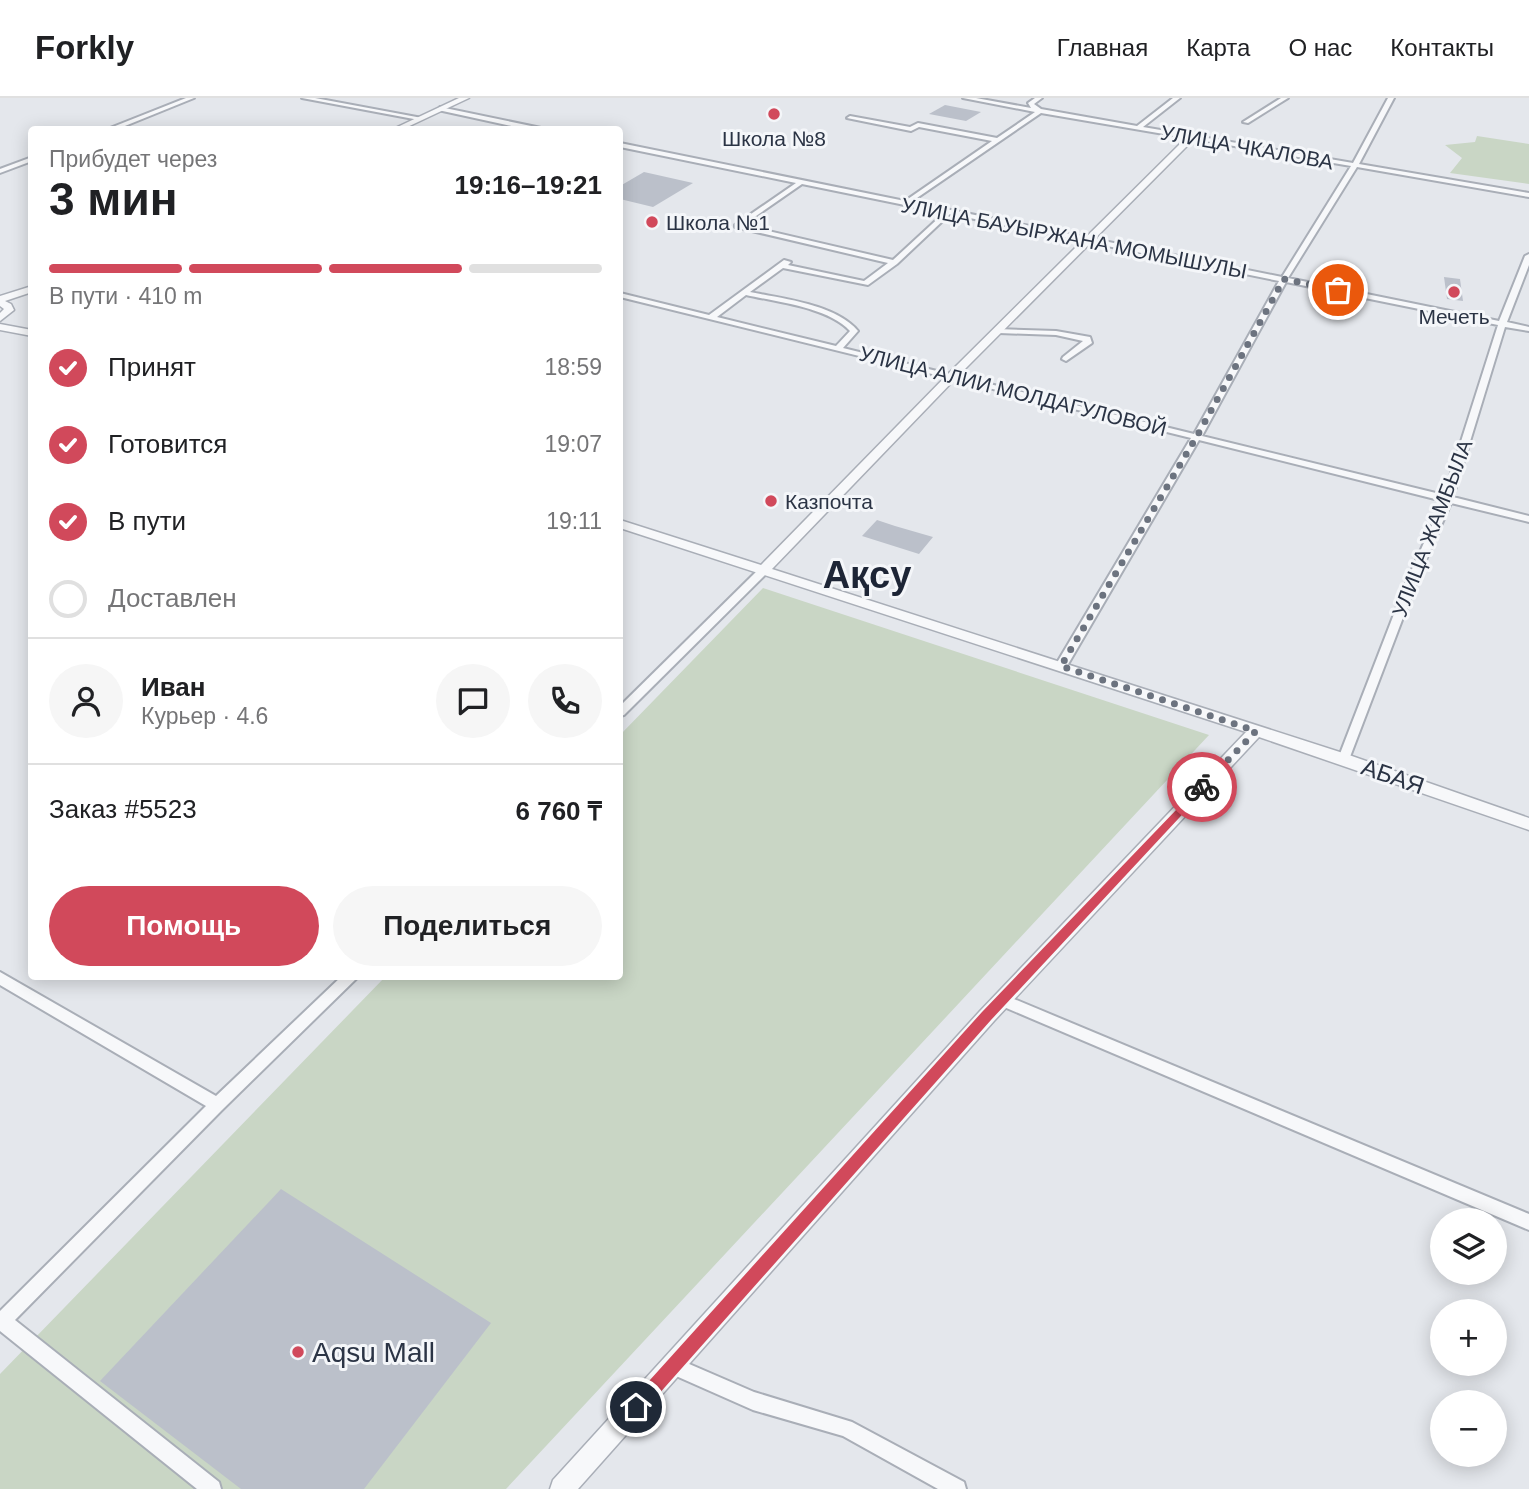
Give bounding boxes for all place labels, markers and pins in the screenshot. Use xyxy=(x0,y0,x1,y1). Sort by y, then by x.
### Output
marker: Школа №8 xyxy=(766,106,782,122)
place label: Школа №8 xyxy=(722,127,826,150)
place label: Школа №1 xyxy=(666,211,770,234)
marker: Школа №1 xyxy=(644,214,660,230)
pin xyxy=(1308,260,1368,320)
marker: Мечеть xyxy=(1446,284,1462,300)
place label: Мечеть xyxy=(1418,305,1490,328)
place label: Казпочта xyxy=(785,490,873,513)
marker: Казпочта xyxy=(763,493,779,509)
place label: Аqsu Mall xyxy=(312,1337,435,1368)
marker: Аqsu Mall xyxy=(290,1344,306,1360)
pin xyxy=(606,1377,666,1437)

